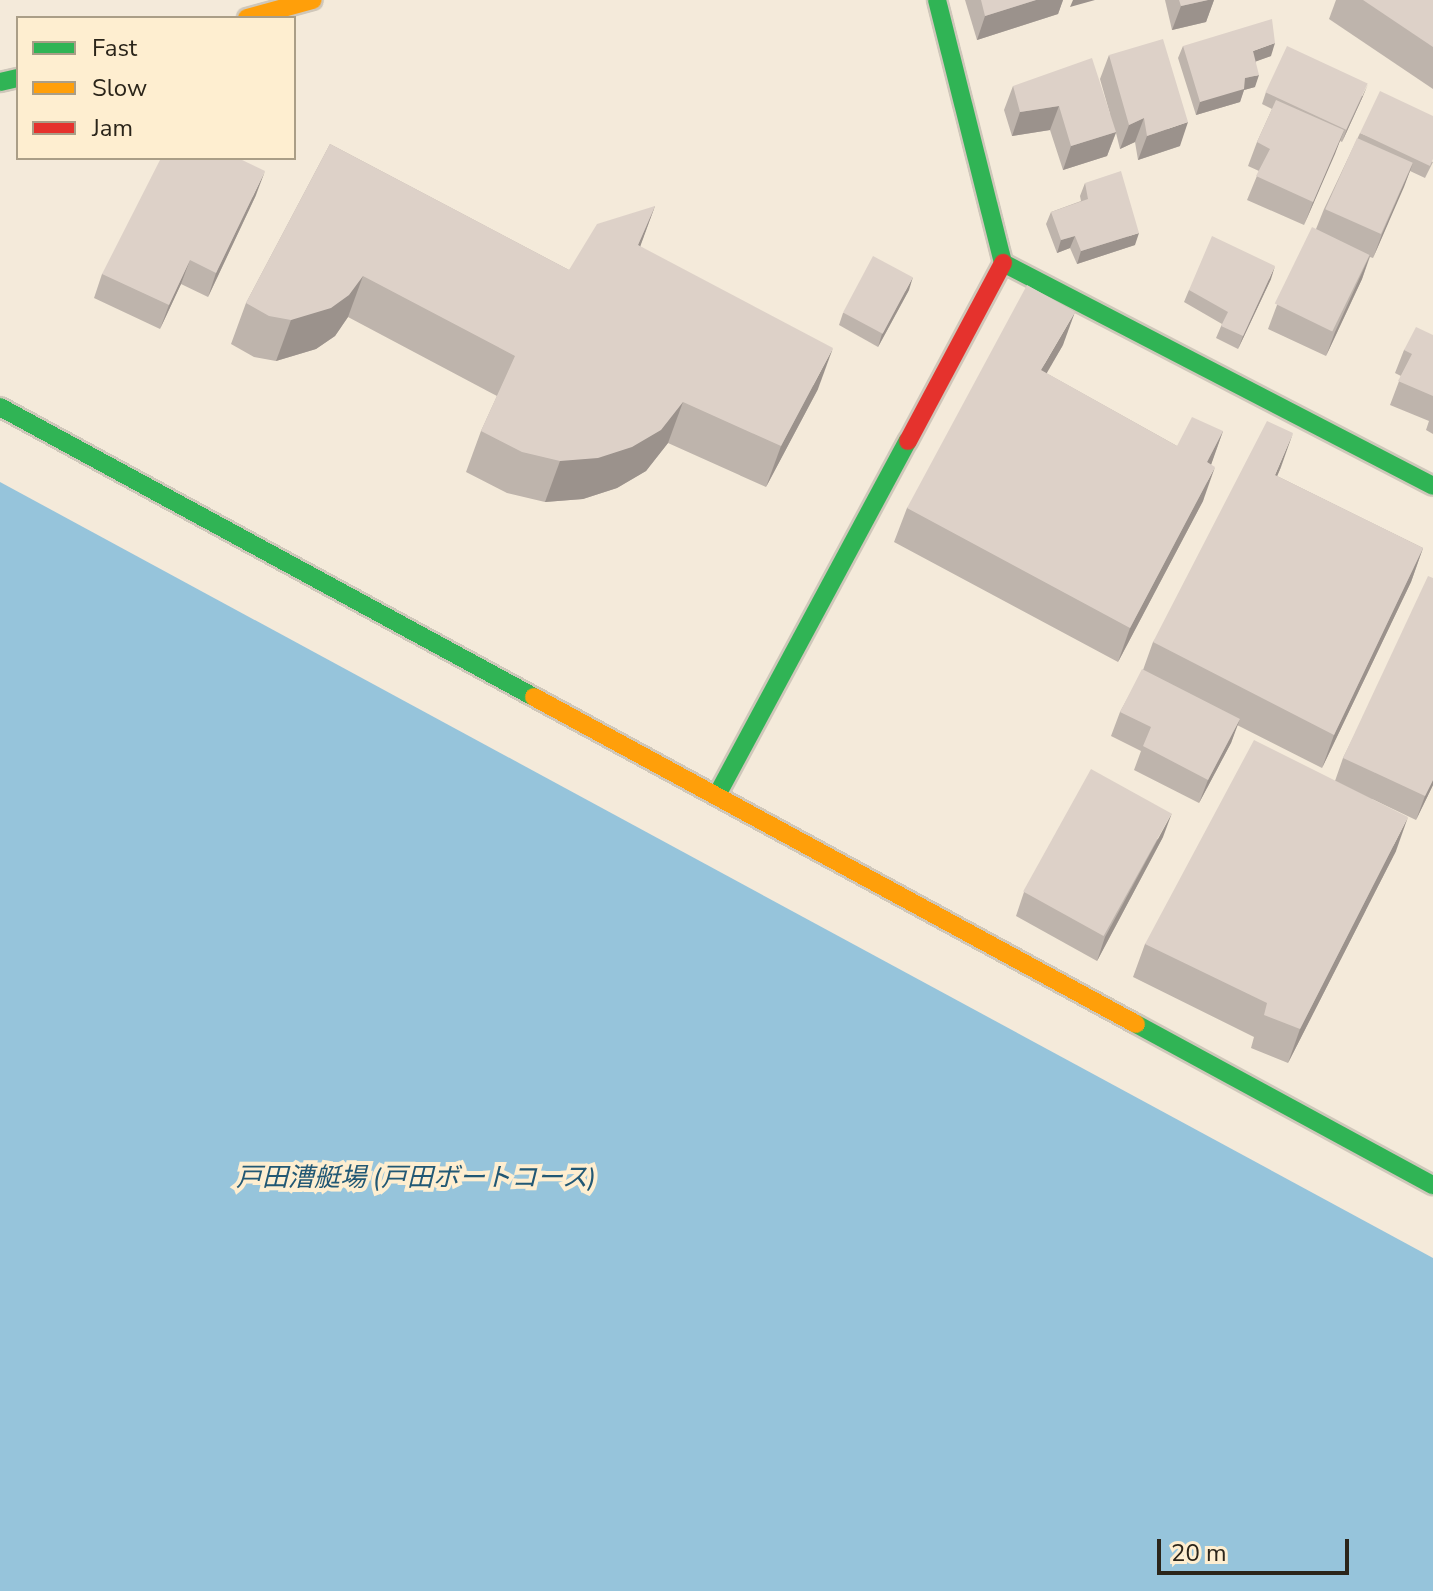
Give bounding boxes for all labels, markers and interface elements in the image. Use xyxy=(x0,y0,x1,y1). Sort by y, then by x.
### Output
legend xyxy=(16,16,296,160)
text: Fast xyxy=(92,32,137,64)
text: Slow xyxy=(92,72,147,104)
text: Jam xyxy=(92,112,133,144)
water label: 戸田漕艇場 (戸田ボートコース) xyxy=(235,1162,597,1194)
scale bar xyxy=(1161,1523,1353,1573)
text: 20 m xyxy=(1171,1537,1227,1569)

